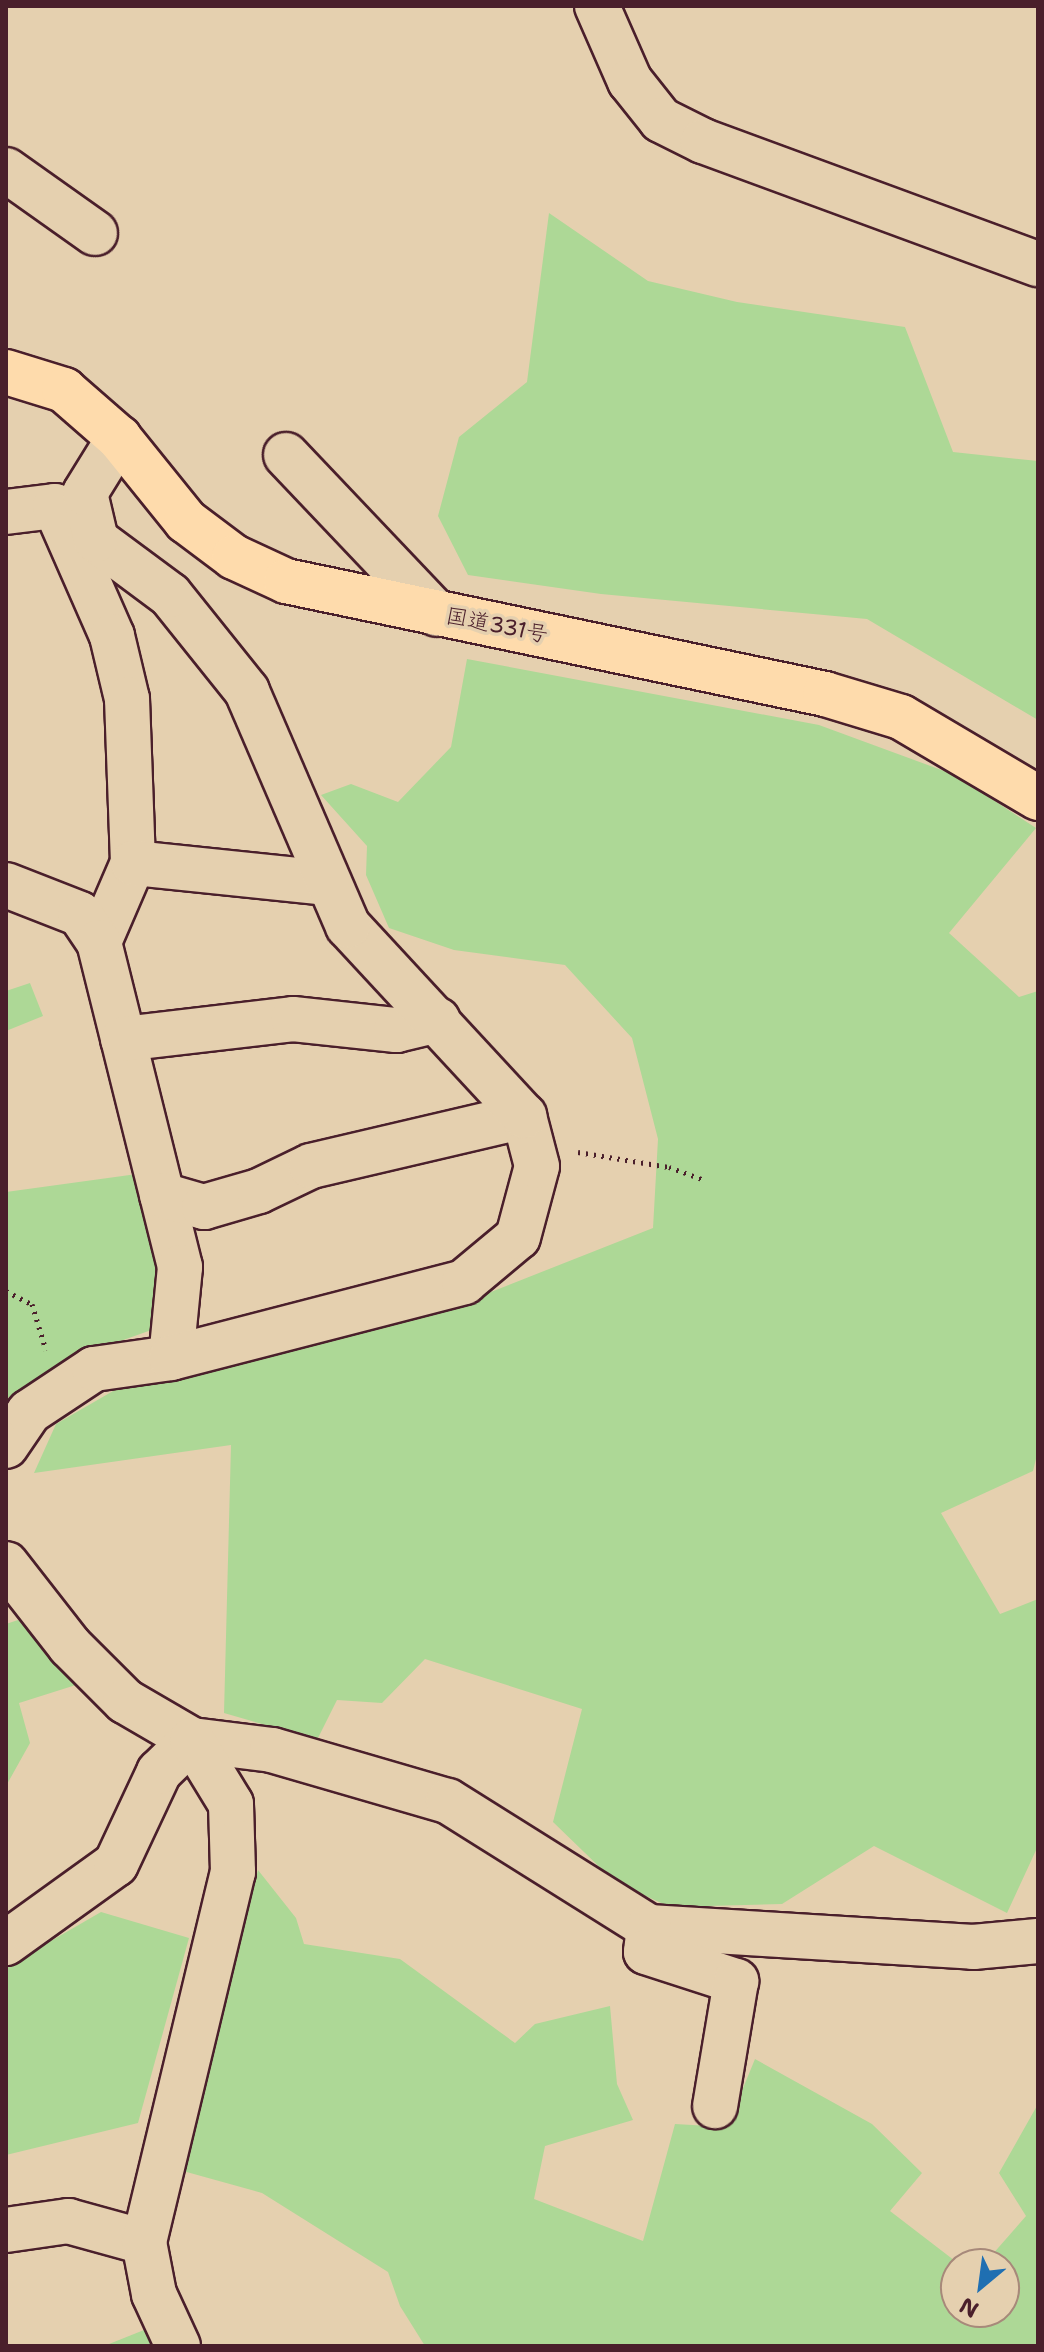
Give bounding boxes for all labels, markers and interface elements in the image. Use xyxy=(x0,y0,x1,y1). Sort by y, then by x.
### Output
street label: 国道331号 xyxy=(444,602,550,648)
north arrow xyxy=(940,2248,1020,2328)
text: N xyxy=(954,2291,984,2325)

